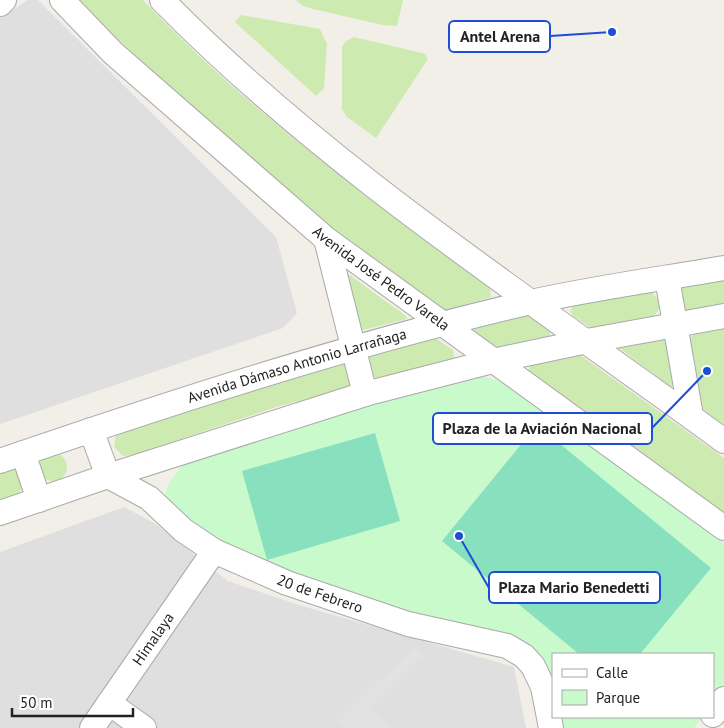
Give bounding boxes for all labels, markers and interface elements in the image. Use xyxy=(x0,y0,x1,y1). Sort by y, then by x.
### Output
callout: Antel Arena xyxy=(449,21,550,52)
text: Antel Arena xyxy=(460,26,540,46)
street label: Avenida José Pedro Varela xyxy=(309,222,453,335)
street label: Avenida Dámaso Antonio Larrañaga xyxy=(185,324,409,407)
callout: Plaza de la Aviación Nacional xyxy=(433,413,652,444)
text: Plaza de la Aviación Nacional xyxy=(443,418,642,438)
street label: 20 de Febrero xyxy=(274,570,365,617)
callout: Plaza Mario Benedetti xyxy=(489,572,660,603)
text: Plaza Mario Benedetti xyxy=(499,577,649,597)
street label: Himalaya xyxy=(128,609,178,669)
legend xyxy=(552,653,714,718)
text: Calle xyxy=(596,663,628,682)
scale bar xyxy=(12,686,134,718)
text: Parque xyxy=(596,688,640,707)
text: 50 m xyxy=(20,693,53,712)

